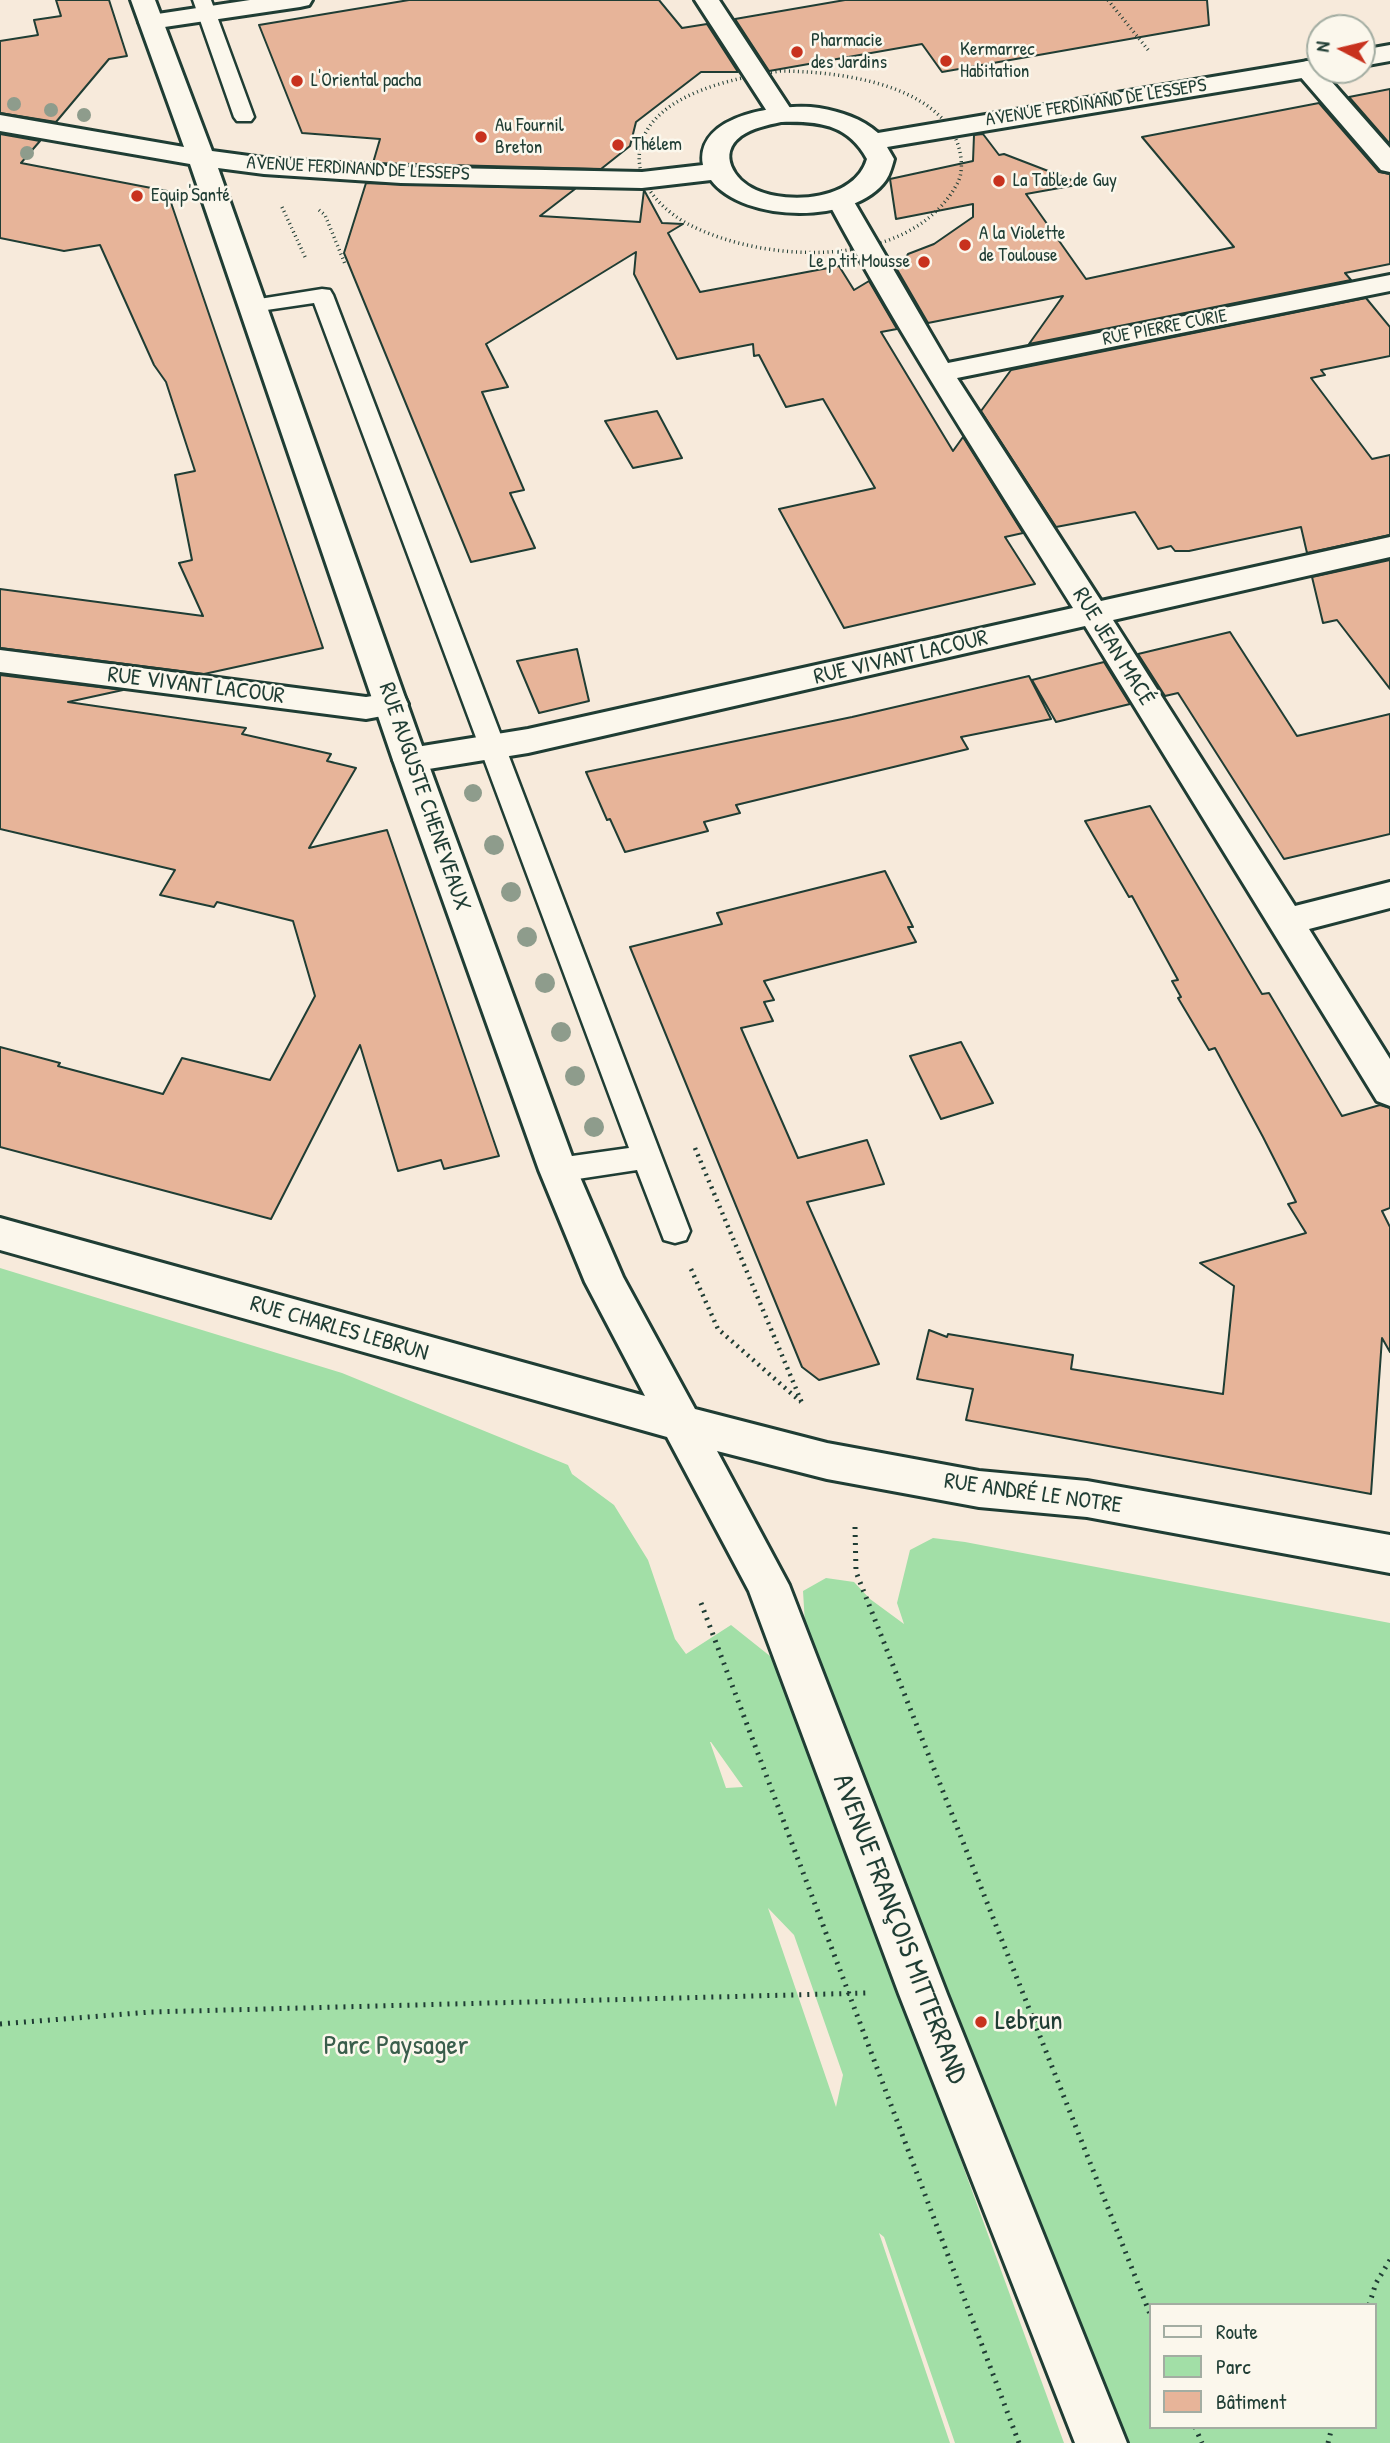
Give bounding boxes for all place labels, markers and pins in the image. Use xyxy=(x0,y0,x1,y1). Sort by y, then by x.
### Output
place label: Pharmacie des Jardins xyxy=(811,30,887,74)
place label: Kermarrec Habitation xyxy=(960,39,1035,83)
marker: Pharmacie des Jardins xyxy=(789,44,805,60)
marker: Kermarrec Habitation xyxy=(938,53,954,69)
place label: L'Oriental pacha xyxy=(311,70,421,92)
marker: L'Oriental pacha xyxy=(289,73,305,89)
place label: Au Fournil Breton xyxy=(495,115,564,159)
marker: Au Fournil Breton xyxy=(473,129,489,145)
place label: Thélem xyxy=(632,134,682,156)
marker: Thélem xyxy=(610,137,626,153)
place label: La Table de Guy xyxy=(1013,170,1117,192)
marker: La Table de Guy xyxy=(991,173,1007,189)
place label: Equip'Santé xyxy=(151,185,230,207)
marker: Equip'Santé xyxy=(129,188,145,204)
place label: A la Violette de Toulouse xyxy=(979,223,1065,267)
marker: A la Violette de Toulouse xyxy=(957,237,973,253)
place label: Le p'tit Mousse xyxy=(809,251,910,273)
marker: Le p'tit Mousse xyxy=(916,254,932,270)
place label: Lebrun xyxy=(995,2005,1063,2039)
marker: Lebrun xyxy=(973,2014,989,2030)

